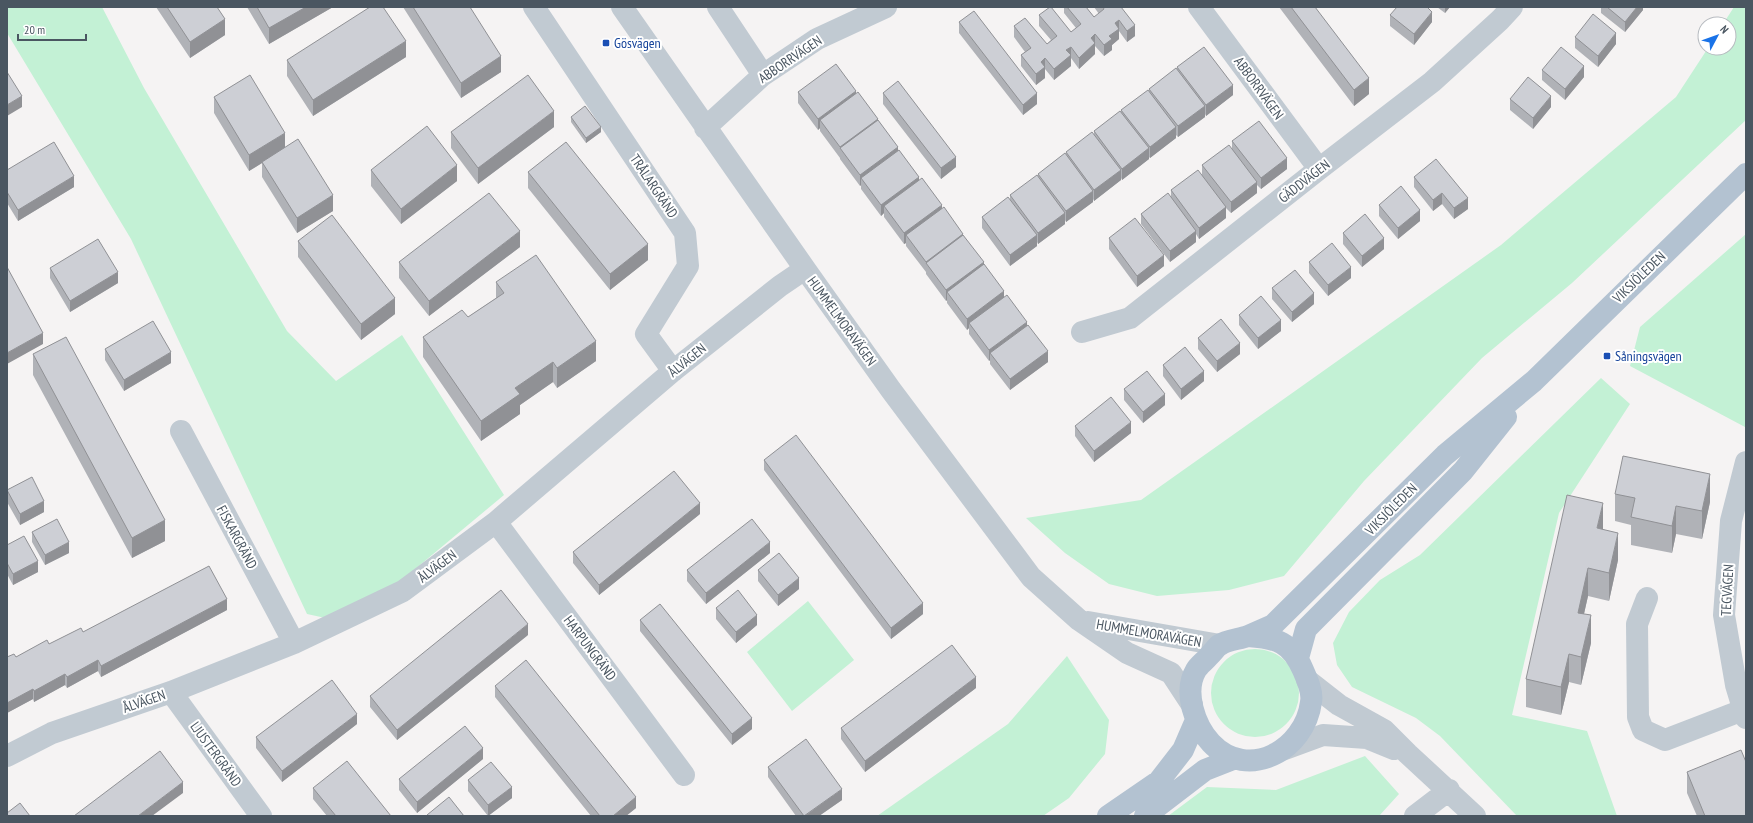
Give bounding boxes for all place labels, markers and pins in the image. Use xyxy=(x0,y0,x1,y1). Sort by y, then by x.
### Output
place label: Gösvägen xyxy=(614,34,661,52)
marker: Gösvägen xyxy=(601,38,611,48)
place label: Såningsvägen xyxy=(1615,347,1682,365)
marker: Såningsvägen xyxy=(1602,351,1612,361)

